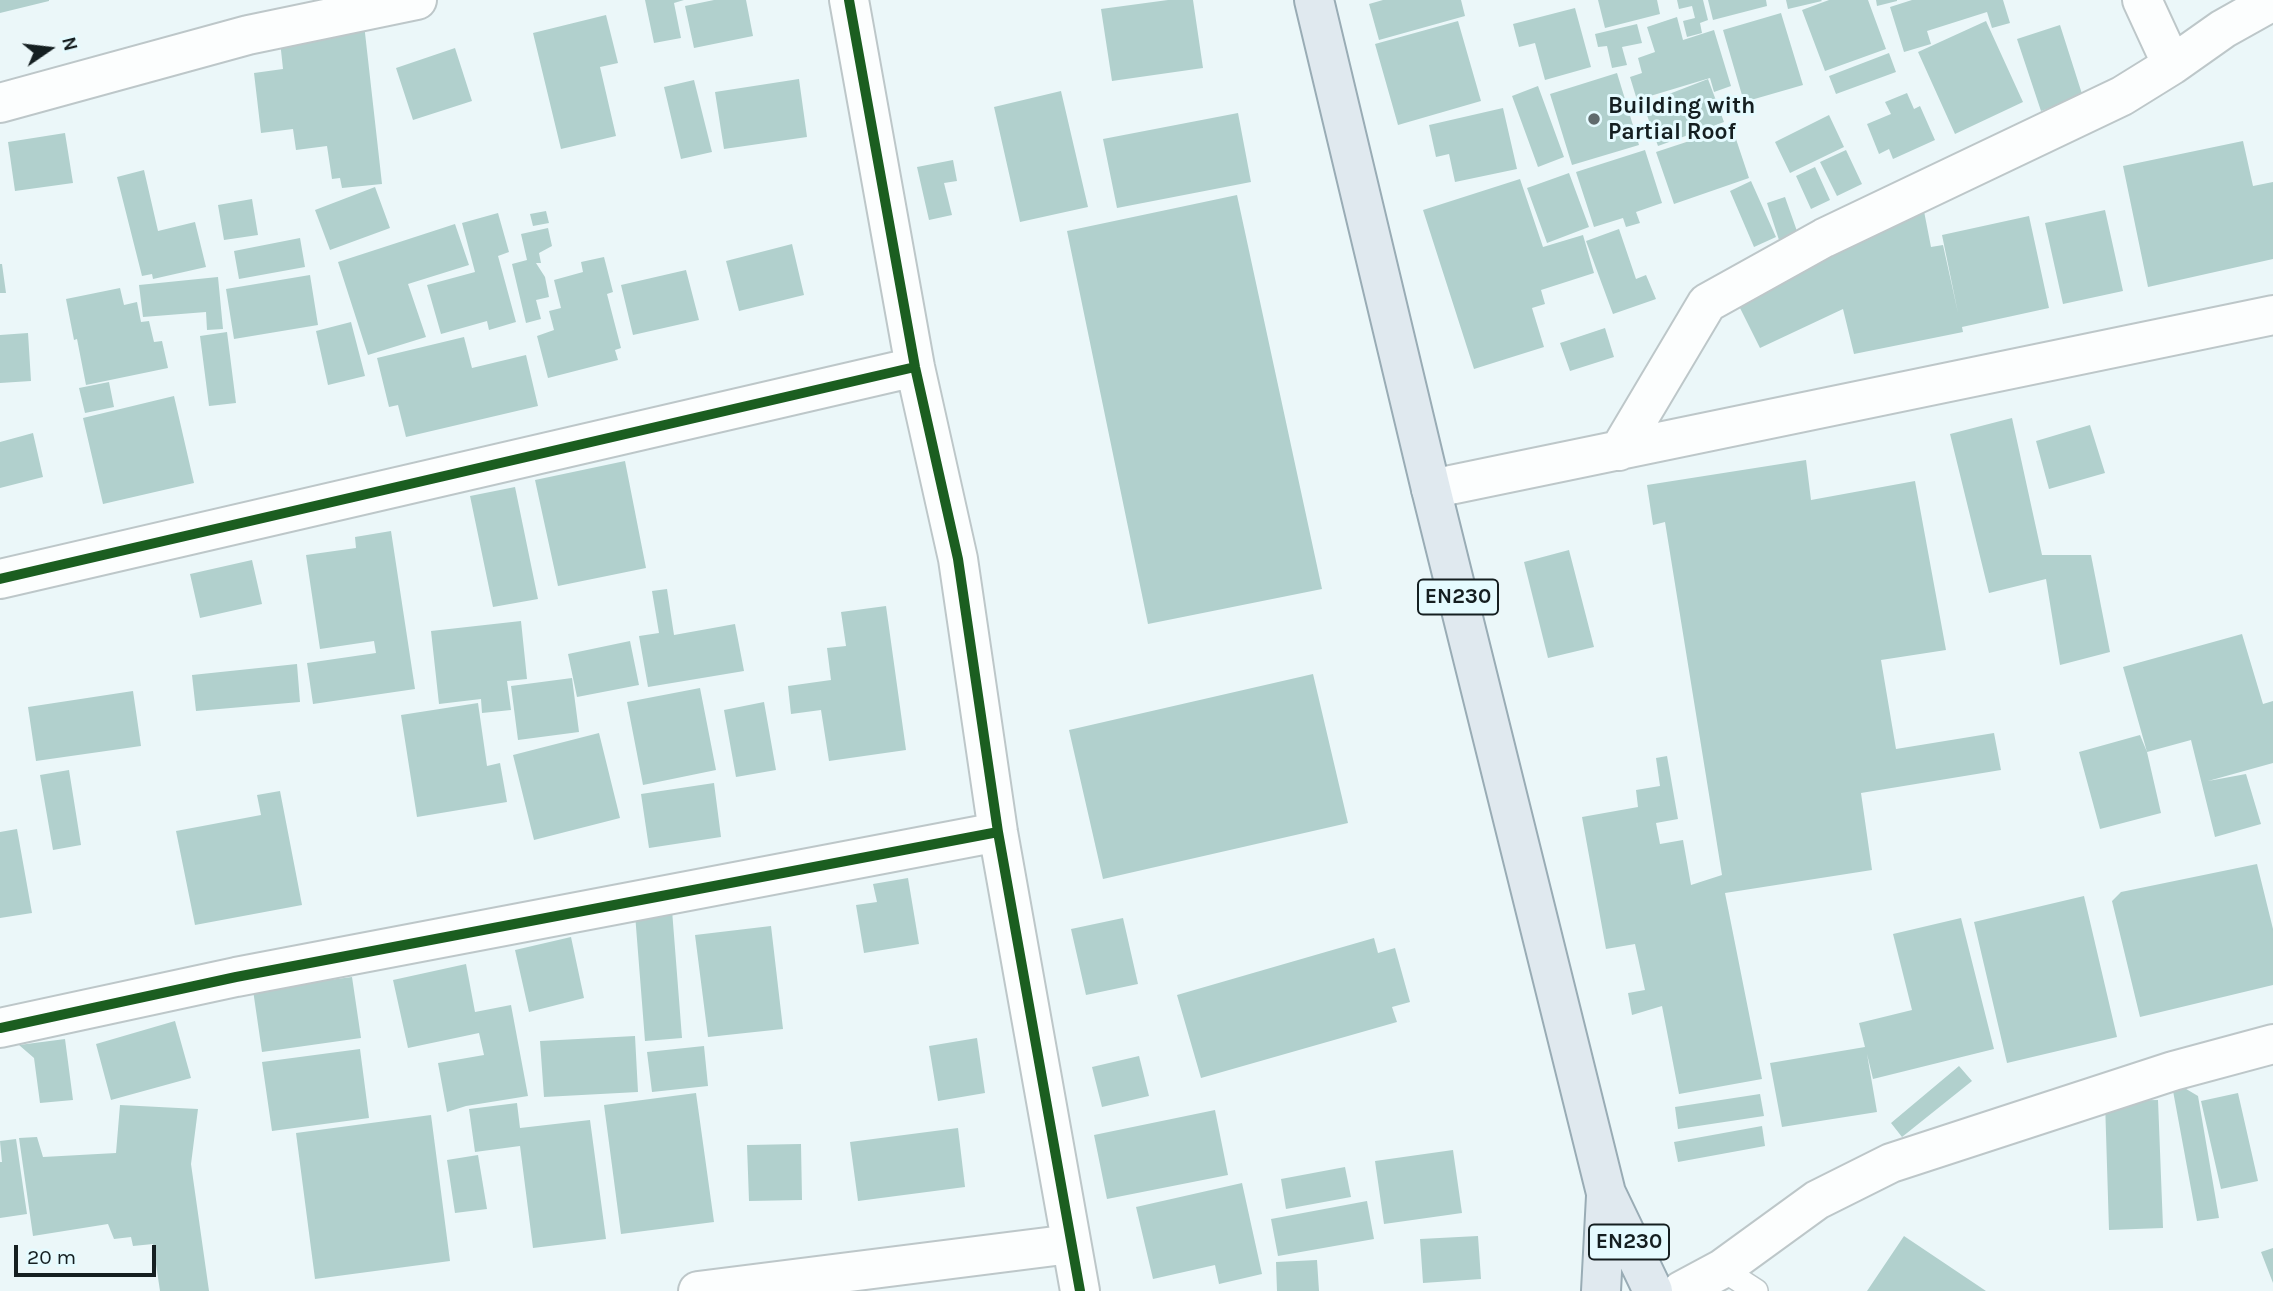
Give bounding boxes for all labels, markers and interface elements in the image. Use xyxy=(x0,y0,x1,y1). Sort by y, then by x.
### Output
north arrow xyxy=(14,14,84,84)
text: N xyxy=(57,35,82,53)
place label: Building with Partial Roof xyxy=(1608,92,1755,146)
marker: Building with Partial Roof xyxy=(1586,111,1602,127)
road number: EN230 xyxy=(1418,580,1498,614)
road number: EN230 xyxy=(1589,1224,1669,1260)
scale bar xyxy=(18,1232,159,1276)
text: 20 m xyxy=(27,1245,76,1269)

